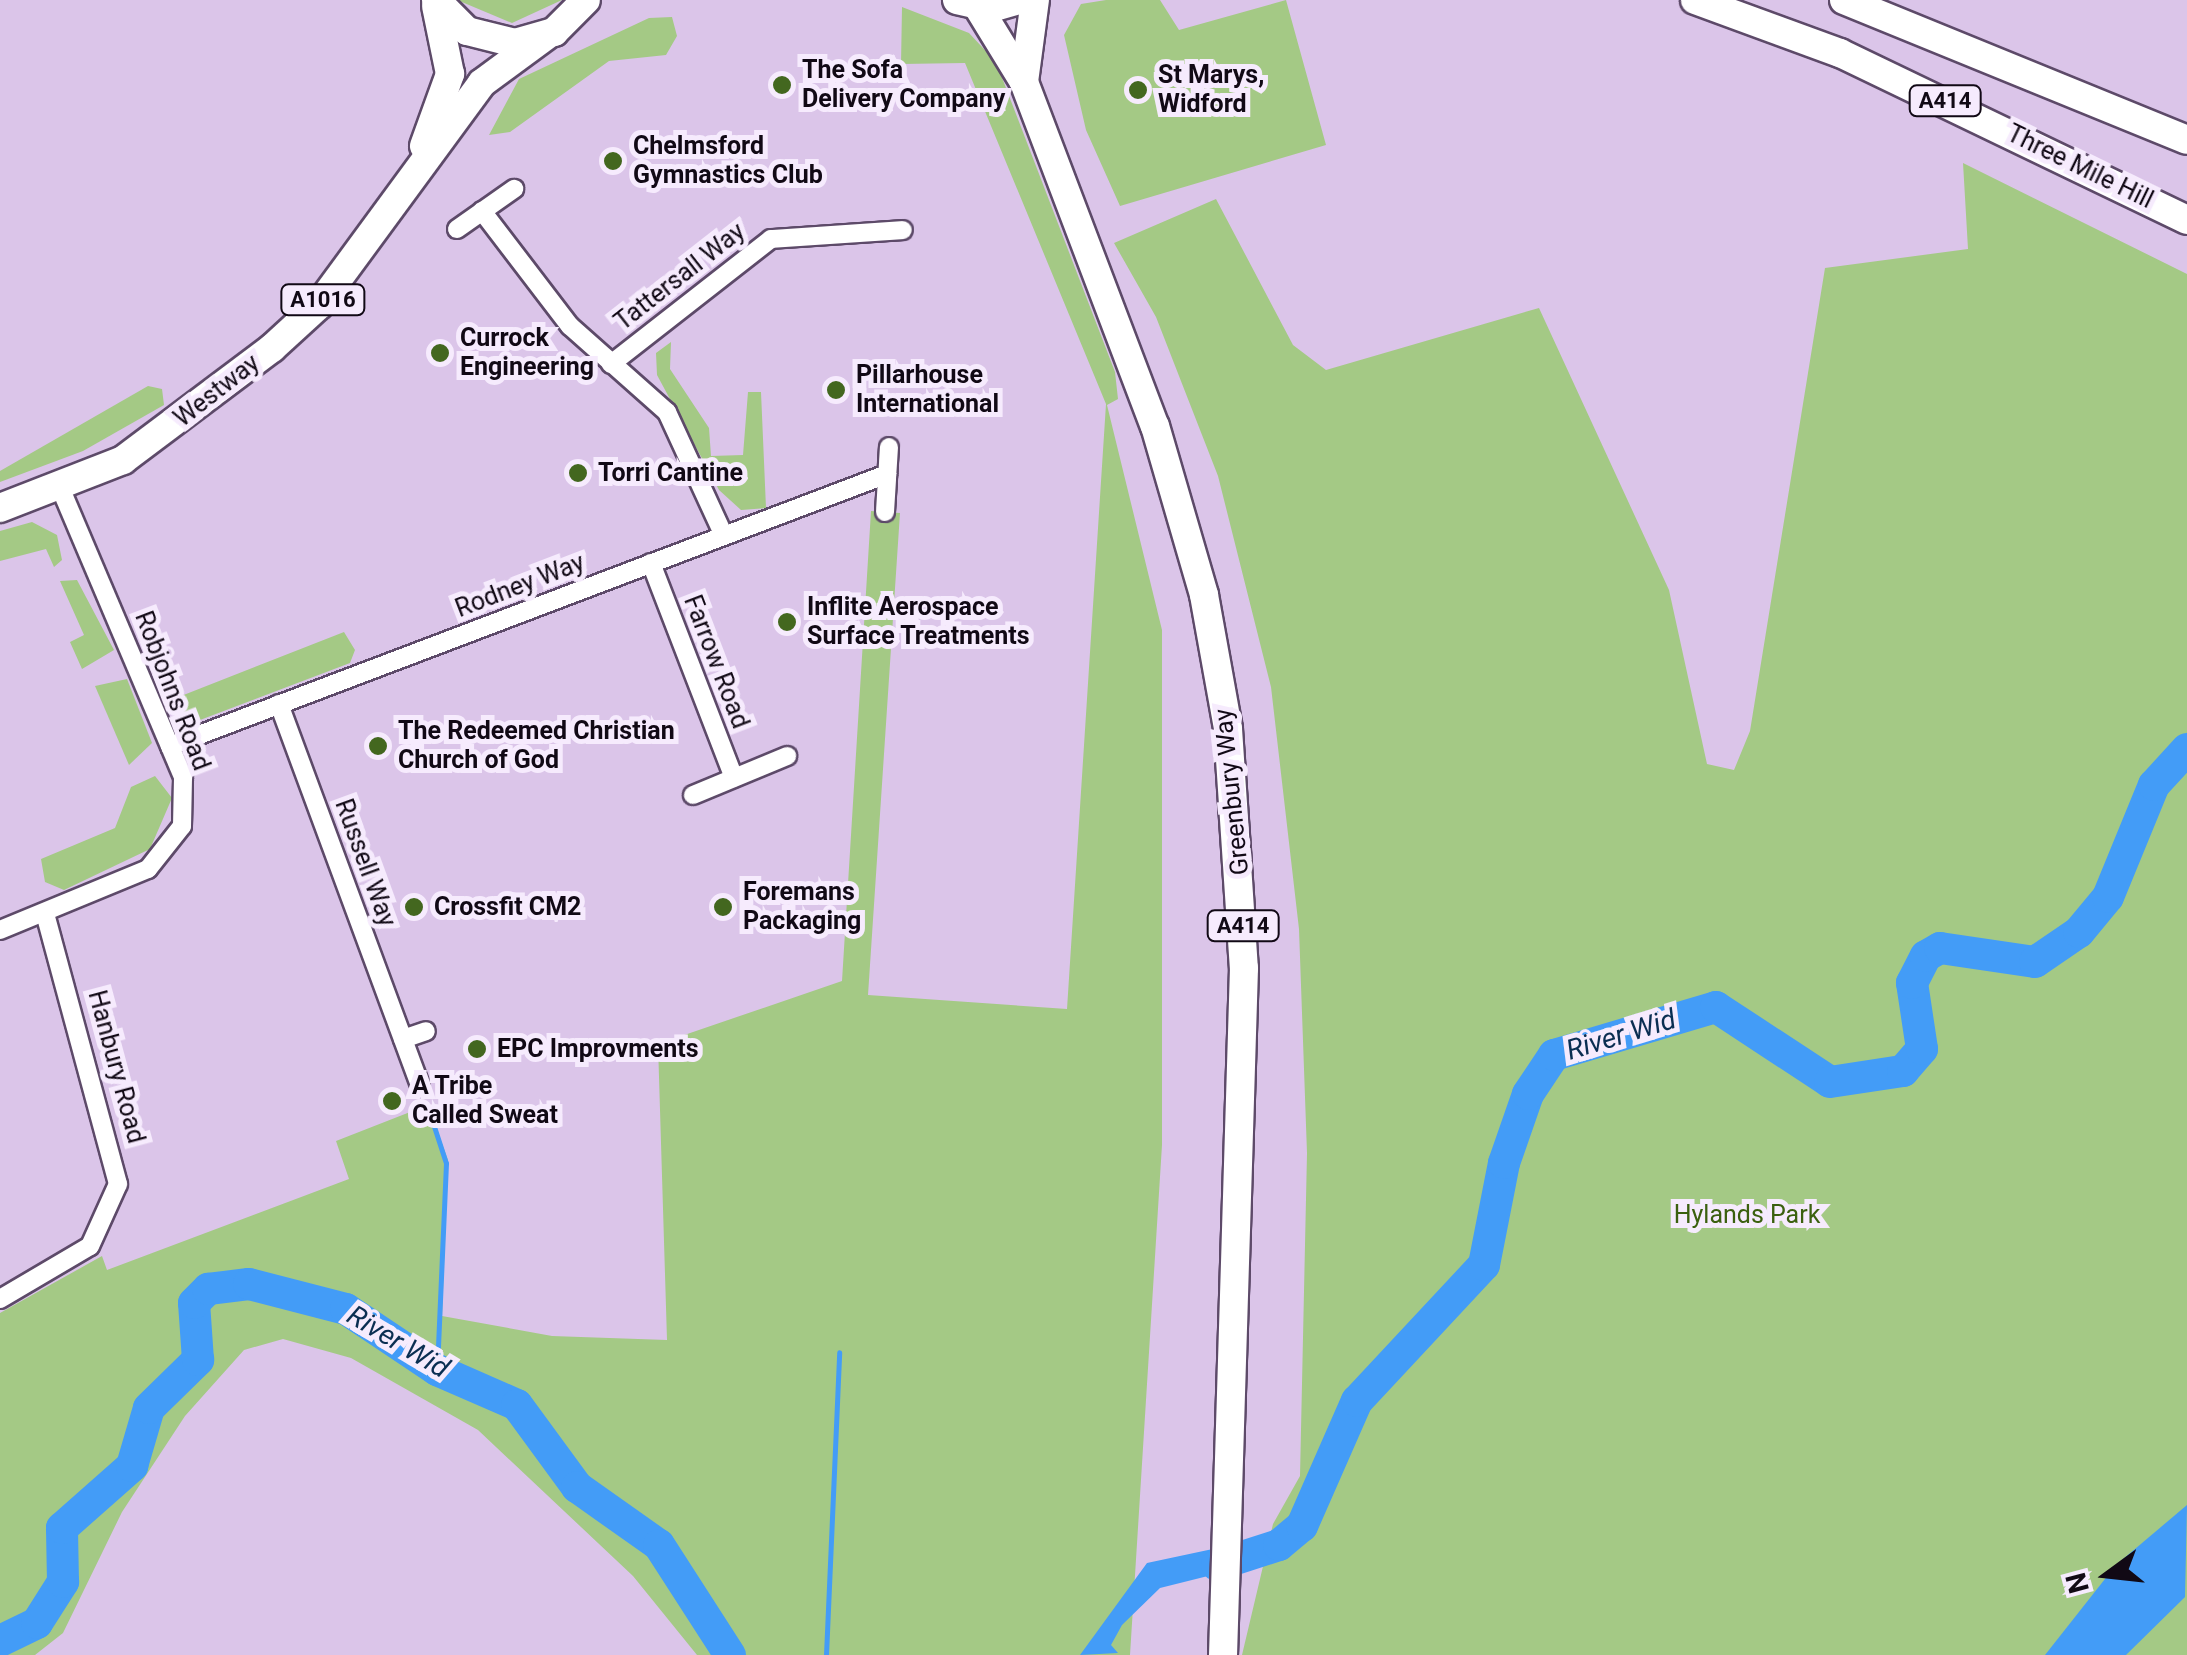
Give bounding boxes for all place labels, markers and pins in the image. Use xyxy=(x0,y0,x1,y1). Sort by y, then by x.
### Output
place label: The Sofa Delivery Company xyxy=(802,56,1005,115)
place label: St Marys, Widford xyxy=(1158,61,1264,120)
marker: The Sofa Delivery Company xyxy=(771,74,793,96)
marker: St Marys, Widford xyxy=(1127,79,1149,101)
place label: Chelmsford Gymnastics Club xyxy=(633,132,823,191)
marker: Chelmsford Gymnastics Club xyxy=(602,150,624,172)
place label: Currock Engineering xyxy=(460,324,594,383)
marker: Currock Engineering xyxy=(429,342,451,364)
place label: Pillarhouse International xyxy=(856,361,999,420)
marker: Pillarhouse International xyxy=(825,379,847,401)
place label: Torri Cantine xyxy=(598,458,743,488)
marker: Torri Cantine xyxy=(567,462,589,484)
place label: Inflite Aerospace Surface Treatments xyxy=(807,593,1030,652)
marker: Inflite Aerospace Surface Treatments xyxy=(776,611,798,633)
place label: The Redeemed Christian Church of God xyxy=(398,717,675,776)
marker: The Redeemed Christian Church of God xyxy=(367,735,389,757)
place label: Foremans Packaging xyxy=(743,878,861,937)
place label: Crossfit CM2 xyxy=(434,892,581,922)
marker: Crossfit CM2 xyxy=(403,896,425,918)
marker: Foremans Packaging xyxy=(712,896,734,918)
place label: EPC Improvments xyxy=(497,1034,699,1064)
marker: EPC Improvments xyxy=(466,1038,488,1060)
place label: A Tribe Called Sweat xyxy=(412,1072,558,1131)
marker: A Tribe Called Sweat xyxy=(381,1090,403,1112)

